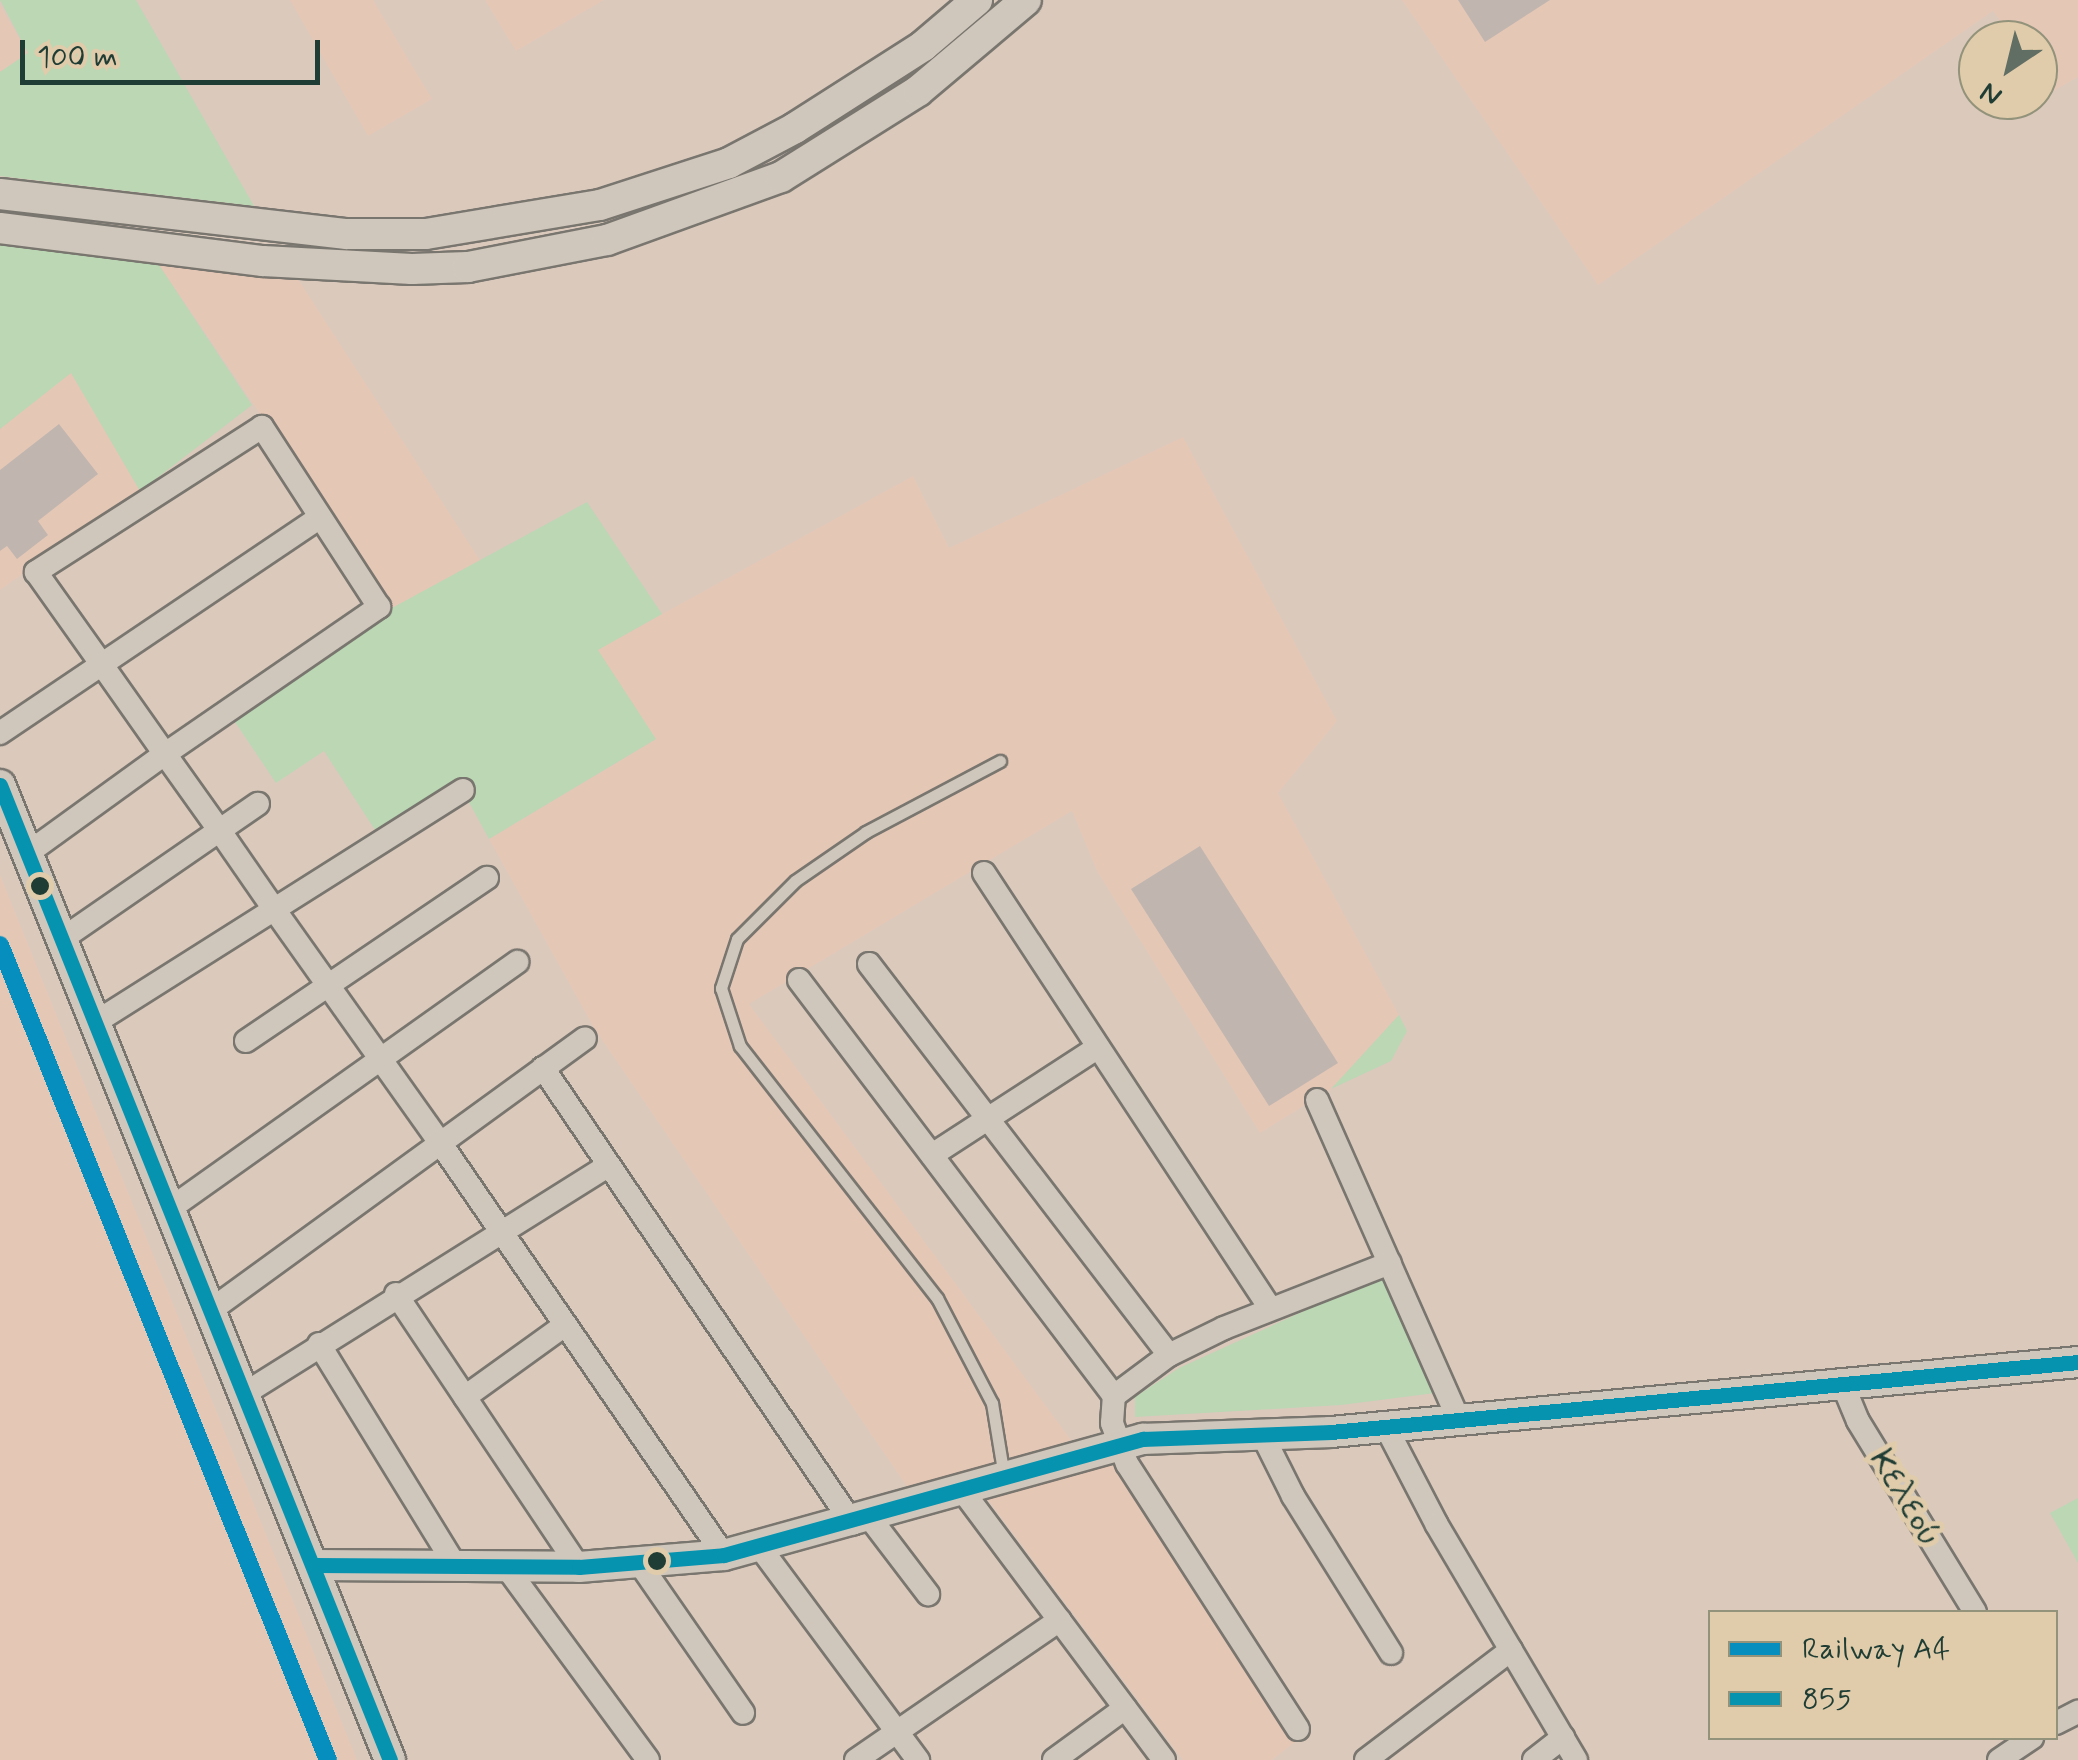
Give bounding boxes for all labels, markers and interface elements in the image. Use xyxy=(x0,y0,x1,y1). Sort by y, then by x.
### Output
scale bar xyxy=(25,20,325,82)
north arrow xyxy=(1958,20,2058,120)
text: 100 m xyxy=(37,38,118,77)
text: N xyxy=(1973,73,2010,114)
unlabelled marker xyxy=(30,876,50,896)
street label: Κελεού xyxy=(1860,1442,1950,1554)
unlabelled marker xyxy=(647,1551,667,1571)
legend xyxy=(1708,1610,2058,1740)
text: Railway A4 xyxy=(1802,1630,1950,1669)
text: 855 xyxy=(1802,1680,1852,1719)

